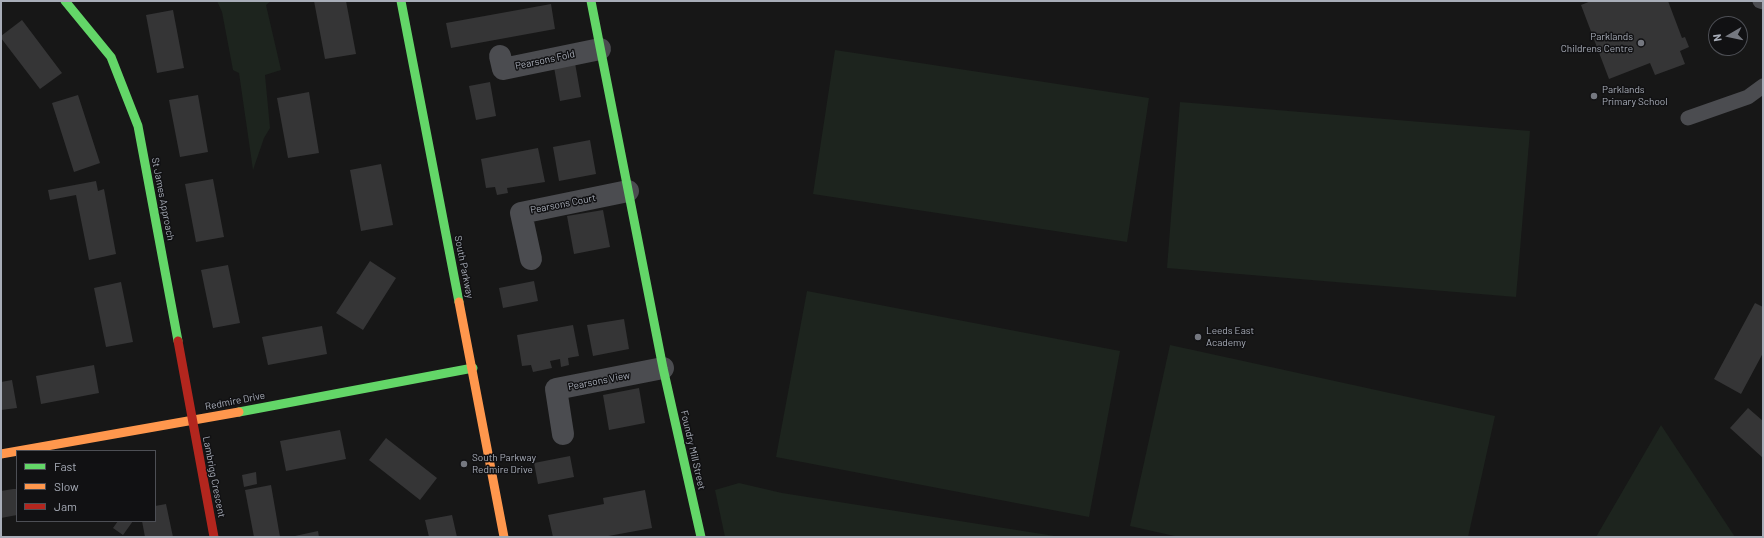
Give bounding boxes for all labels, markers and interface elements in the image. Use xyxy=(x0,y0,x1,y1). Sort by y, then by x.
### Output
north arrow xyxy=(1708,16,1748,56)
place label: Parklands Childrens Centre xyxy=(1561,31,1633,54)
text: N xyxy=(1710,33,1724,42)
marker: Parklands Childrens Centre xyxy=(1636,38,1646,48)
street label: Pearsons Fold xyxy=(514,48,576,72)
place label: Parklands Primary School xyxy=(1602,84,1668,108)
marker: Parklands Primary School xyxy=(1589,91,1599,101)
street label: St James Approach xyxy=(149,156,177,242)
street label: Pearsons Court xyxy=(529,192,597,216)
street label: South Parkway xyxy=(452,234,476,300)
place label: Leeds East Academy xyxy=(1206,325,1254,348)
marker: Leeds East Academy xyxy=(1193,332,1203,342)
street label: Pearsons View xyxy=(567,369,631,393)
street label: Redmire Drive xyxy=(204,389,266,413)
street label: Foundry Mill Street xyxy=(678,409,708,491)
street label: Lambrigg Crescent xyxy=(200,435,228,519)
legend xyxy=(16,450,156,522)
place label: South Parkway Redmire Drive xyxy=(472,452,536,476)
text: Fast xyxy=(54,459,77,473)
marker: South Parkway Redmire Drive xyxy=(459,459,469,469)
text: Slow xyxy=(54,479,79,493)
text: Jam xyxy=(54,499,77,513)

